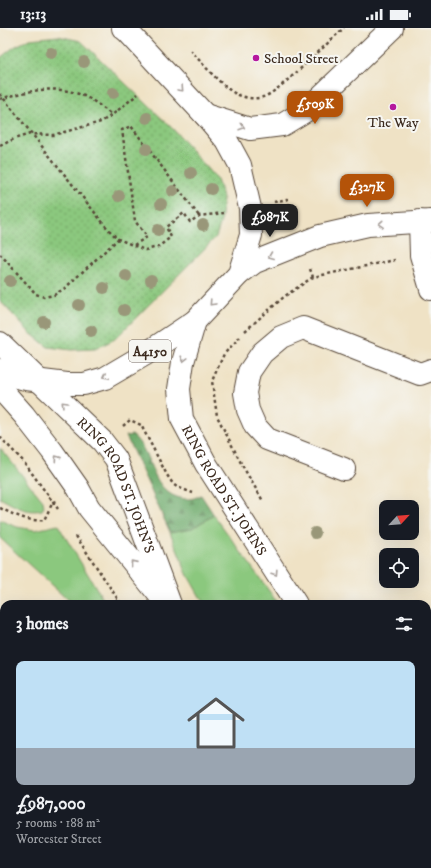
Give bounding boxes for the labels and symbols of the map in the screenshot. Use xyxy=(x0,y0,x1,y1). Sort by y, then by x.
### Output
place label: School Street xyxy=(264,50,339,68)
marker: School Street xyxy=(251,53,261,63)
one-way arrow xyxy=(176,84,184,92)
pin: £509K xyxy=(287,91,343,125)
marker: The Way xyxy=(388,102,398,112)
place label: The Way xyxy=(367,114,419,132)
one-way arrow xyxy=(238,122,245,131)
pin: £327K xyxy=(339,174,395,208)
pin: £987K xyxy=(242,204,298,238)
one-way arrow xyxy=(378,220,384,229)
one-way arrow xyxy=(268,251,275,259)
one-way arrow xyxy=(210,298,217,306)
road number: A4150 xyxy=(129,340,171,362)
one-way arrow xyxy=(180,355,189,362)
one-way arrow xyxy=(103,371,111,379)
one-way arrow xyxy=(61,401,69,409)
street label: RING ROAD ST. JOHN'S xyxy=(72,414,158,556)
street label: RING ROAD ST. JOHNS xyxy=(177,422,271,559)
one-way arrow xyxy=(54,455,62,462)
north arrow xyxy=(379,500,419,540)
one-way arrow xyxy=(131,560,138,567)
one-way arrow xyxy=(271,569,278,576)

